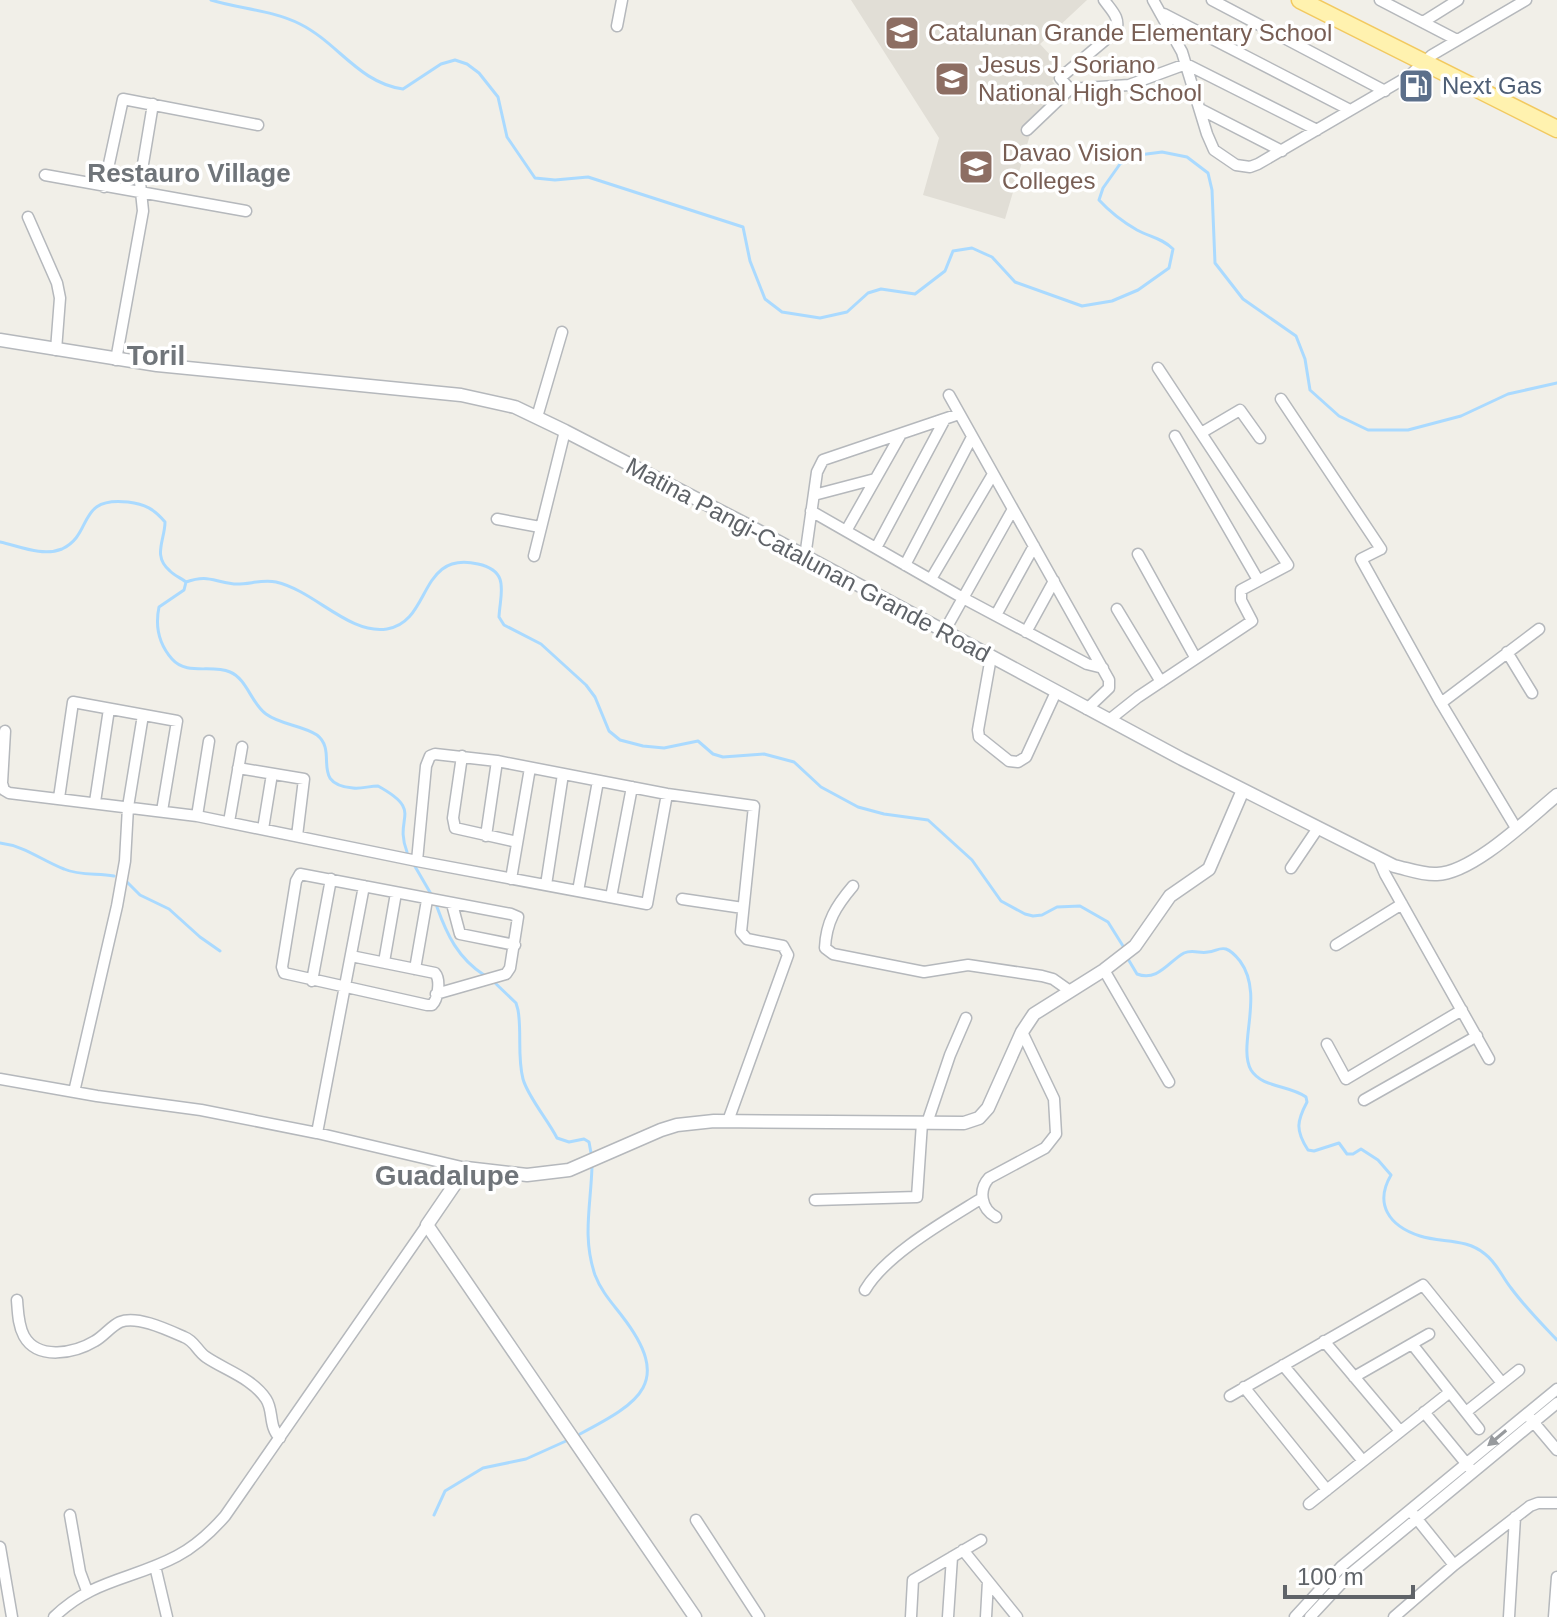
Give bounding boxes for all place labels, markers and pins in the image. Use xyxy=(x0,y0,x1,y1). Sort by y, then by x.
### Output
school or university icon: Catalunan Grande Elementary School xyxy=(883,14,921,52)
place label: Catalunan Grande Elementary School xyxy=(928,19,1332,46)
place label: Jesus J. Soriano National High School xyxy=(978,51,1202,106)
school or university icon: Jesus J. Soriano National High School xyxy=(933,60,971,98)
fuel station icon: Next Gas xyxy=(1397,67,1435,105)
place label: Next Gas xyxy=(1442,72,1542,99)
place label: Davao Vision Colleges xyxy=(1002,139,1143,194)
school or university icon: Davao Vision Colleges xyxy=(957,148,995,186)

